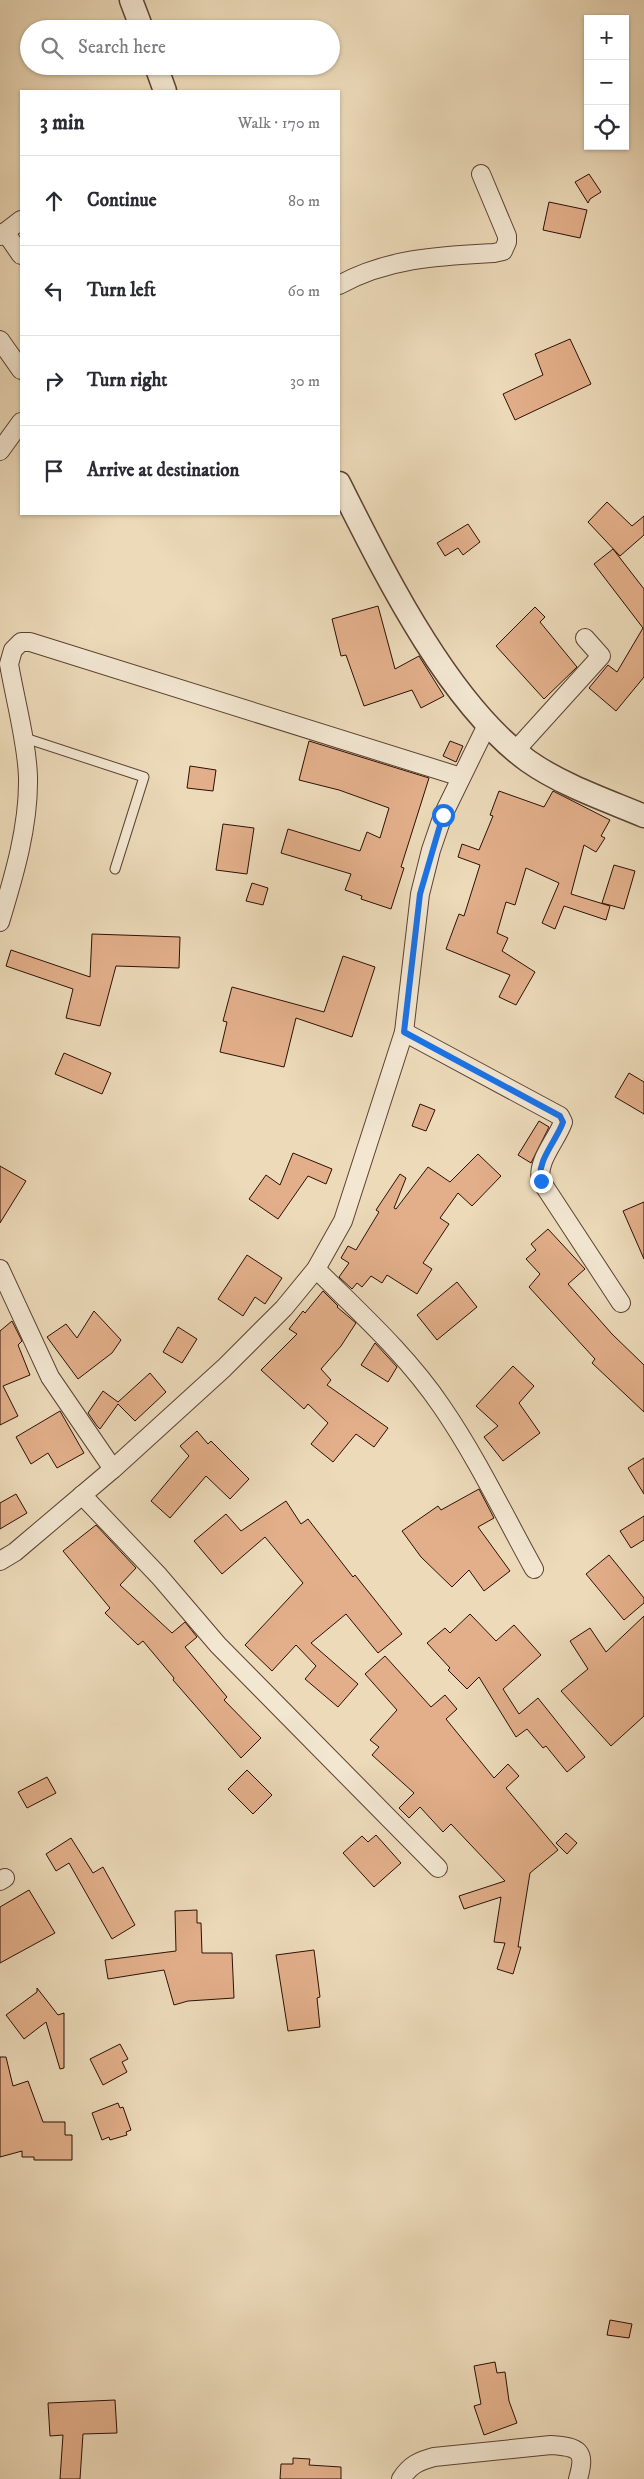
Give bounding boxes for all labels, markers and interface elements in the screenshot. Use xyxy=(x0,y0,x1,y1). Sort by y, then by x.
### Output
map controls xyxy=(584,15,629,150)
button: + xyxy=(584,15,629,60)
search box xyxy=(20,20,340,75)
icon: search xyxy=(38,34,66,62)
text: Search here xyxy=(78,36,166,59)
button: − xyxy=(584,60,629,105)
button: locate xyxy=(584,105,629,150)
text: 3 min xyxy=(40,110,85,136)
text: Walk · 170 m xyxy=(238,113,320,133)
icon: ahead xyxy=(40,187,68,215)
text: Continue xyxy=(87,189,157,212)
text: 80 m xyxy=(288,191,320,211)
icon: left xyxy=(40,277,68,305)
text: Turn left xyxy=(87,279,156,302)
text: 60 m xyxy=(288,281,320,301)
icon: right xyxy=(40,367,68,395)
text: Turn right xyxy=(87,369,167,392)
text: 30 m xyxy=(290,371,320,391)
icon: arrive xyxy=(40,457,68,485)
text: Arrive at destination xyxy=(87,459,239,482)
route start xyxy=(432,804,455,827)
route end xyxy=(530,1170,553,1193)

